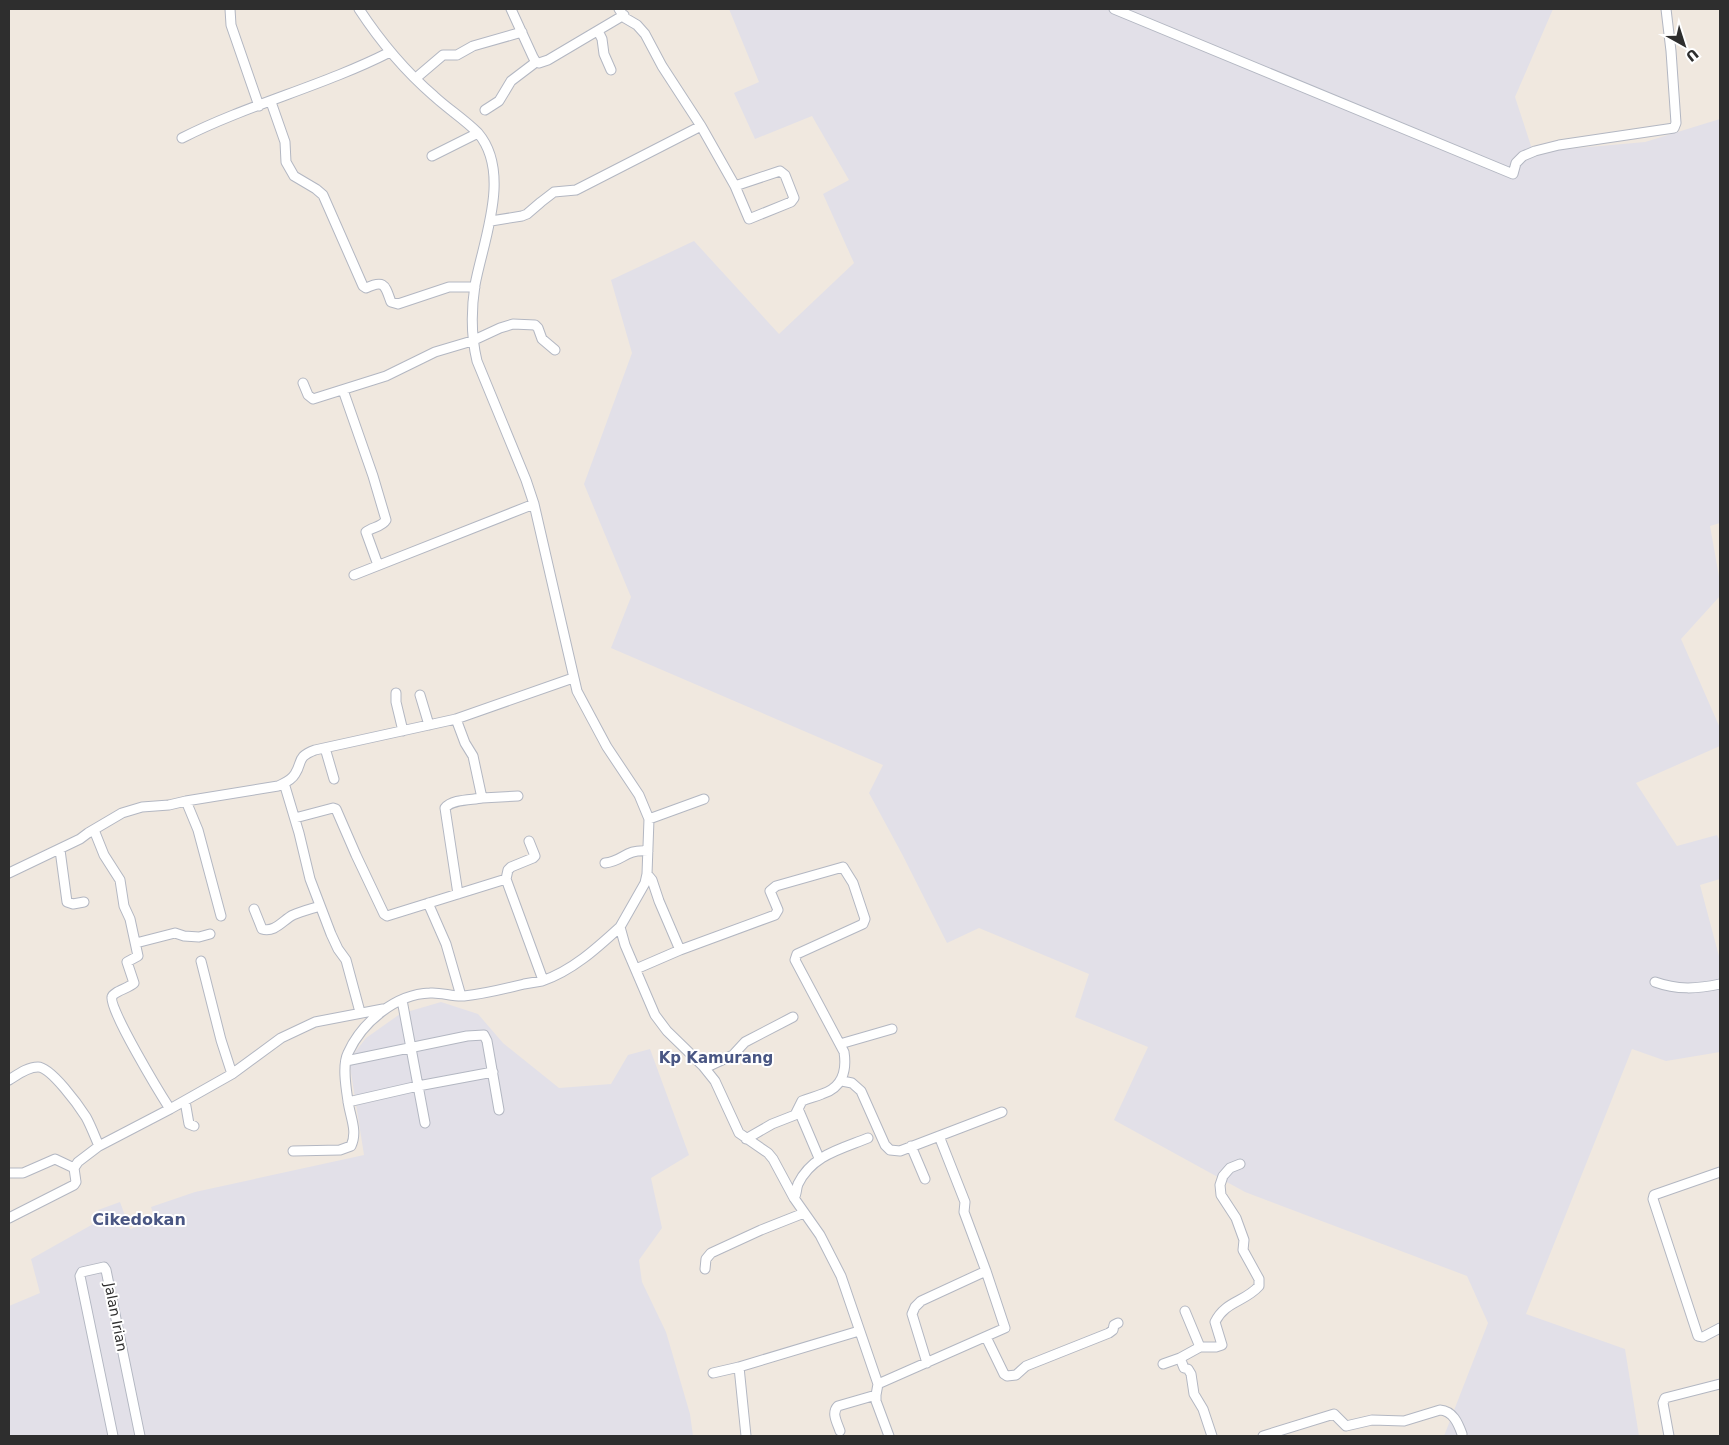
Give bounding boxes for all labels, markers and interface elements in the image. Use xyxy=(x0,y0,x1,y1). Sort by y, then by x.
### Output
north arrow xyxy=(1659,20,1709,70)
text: U xyxy=(1683,45,1702,65)
district label: Kp Kamurang xyxy=(659,1049,773,1067)
district label: Cikedokan xyxy=(92,1210,186,1229)
street label: Jalan Irian xyxy=(101,1280,131,1353)

